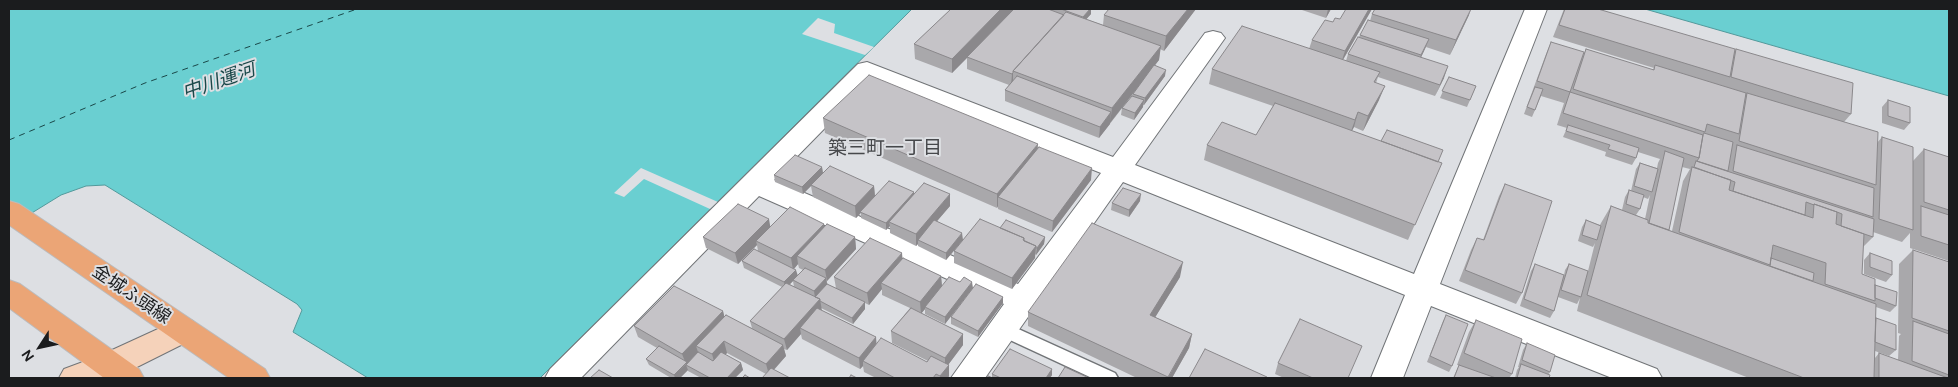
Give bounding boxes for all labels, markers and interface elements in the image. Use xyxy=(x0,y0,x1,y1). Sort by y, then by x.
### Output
water label: 中川運河 xyxy=(179,59,259,105)
district label: 築三町一丁目 xyxy=(828,138,942,160)
street label: 金城ふ頭線 xyxy=(88,261,174,329)
north arrow xyxy=(15,322,65,372)
text: N xyxy=(17,346,38,365)

